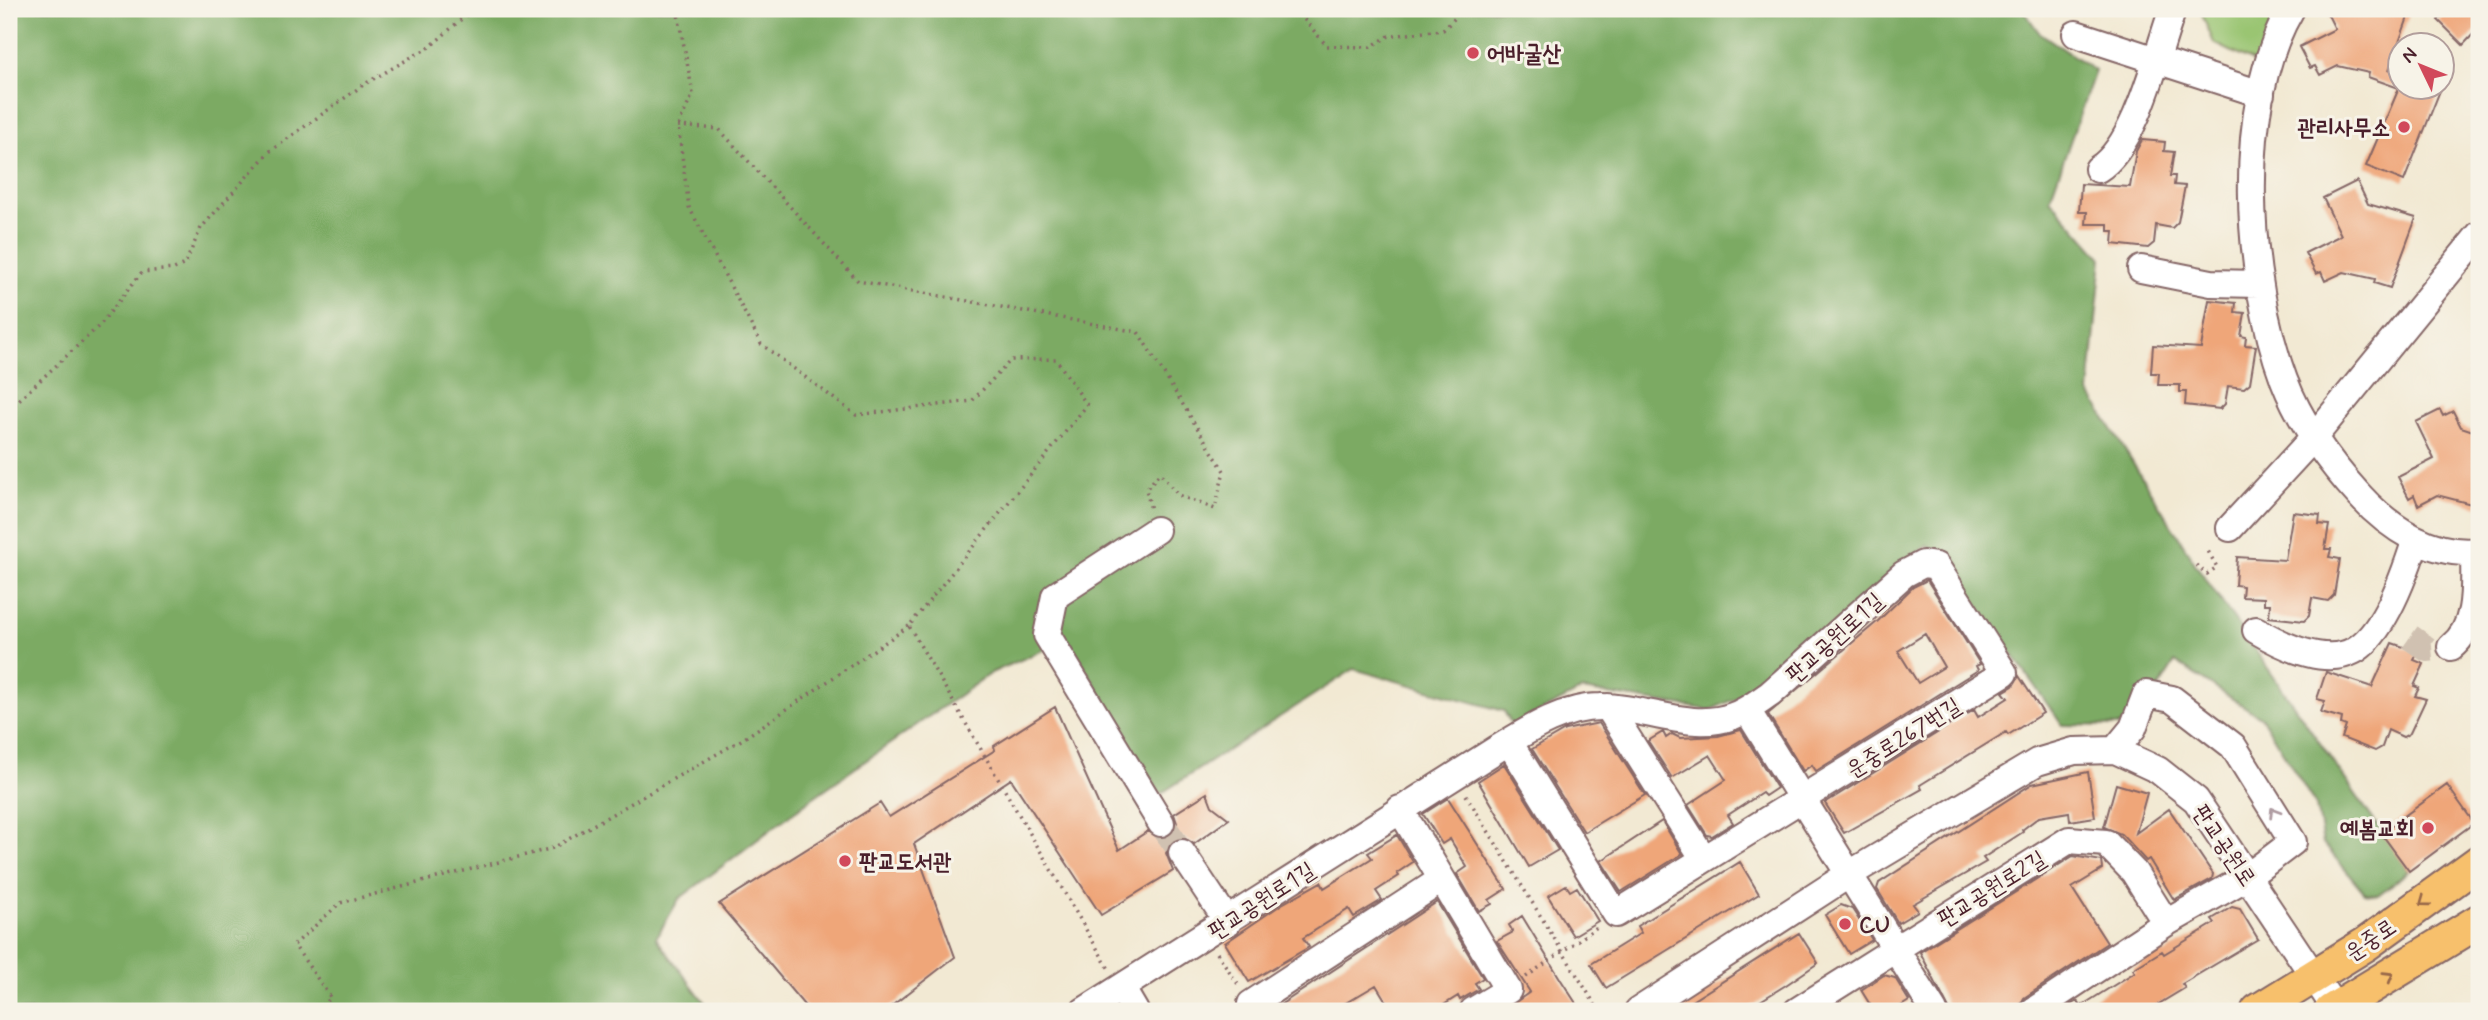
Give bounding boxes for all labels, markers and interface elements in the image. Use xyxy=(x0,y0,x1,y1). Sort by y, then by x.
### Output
north arrow xyxy=(2386,32,2456,102)
place label: 어바굴산 xyxy=(1487,40,1562,70)
text: N xyxy=(2396,42,2423,69)
marker: 어바굴산 xyxy=(1465,45,1481,61)
place label: 관리사무소 xyxy=(2297,114,2390,144)
marker: 관리사무소 xyxy=(2396,119,2412,135)
street label: 판교공원로1길 xyxy=(1780,587,1890,690)
street label: 운중로267번길 xyxy=(1841,692,1967,786)
street label: 판교공원로 xyxy=(2185,799,2262,893)
one-way arrow xyxy=(2269,807,2282,820)
place label: 예봄교회 xyxy=(2340,815,2414,845)
marker: 예봄교회 xyxy=(2420,820,2436,836)
street label: 판교공원로2길 xyxy=(1932,845,2052,935)
place label: 판교도서관 xyxy=(859,848,952,878)
marker: 판교도서관 xyxy=(837,853,853,869)
street label: 판교공원로1길 xyxy=(1203,856,1321,947)
one-way arrow xyxy=(2419,893,2432,906)
place label: CU xyxy=(1859,911,1890,941)
street label: 운중로 xyxy=(2340,913,2403,969)
marker: CU xyxy=(1837,916,1853,932)
one-way arrow xyxy=(2382,972,2395,985)

